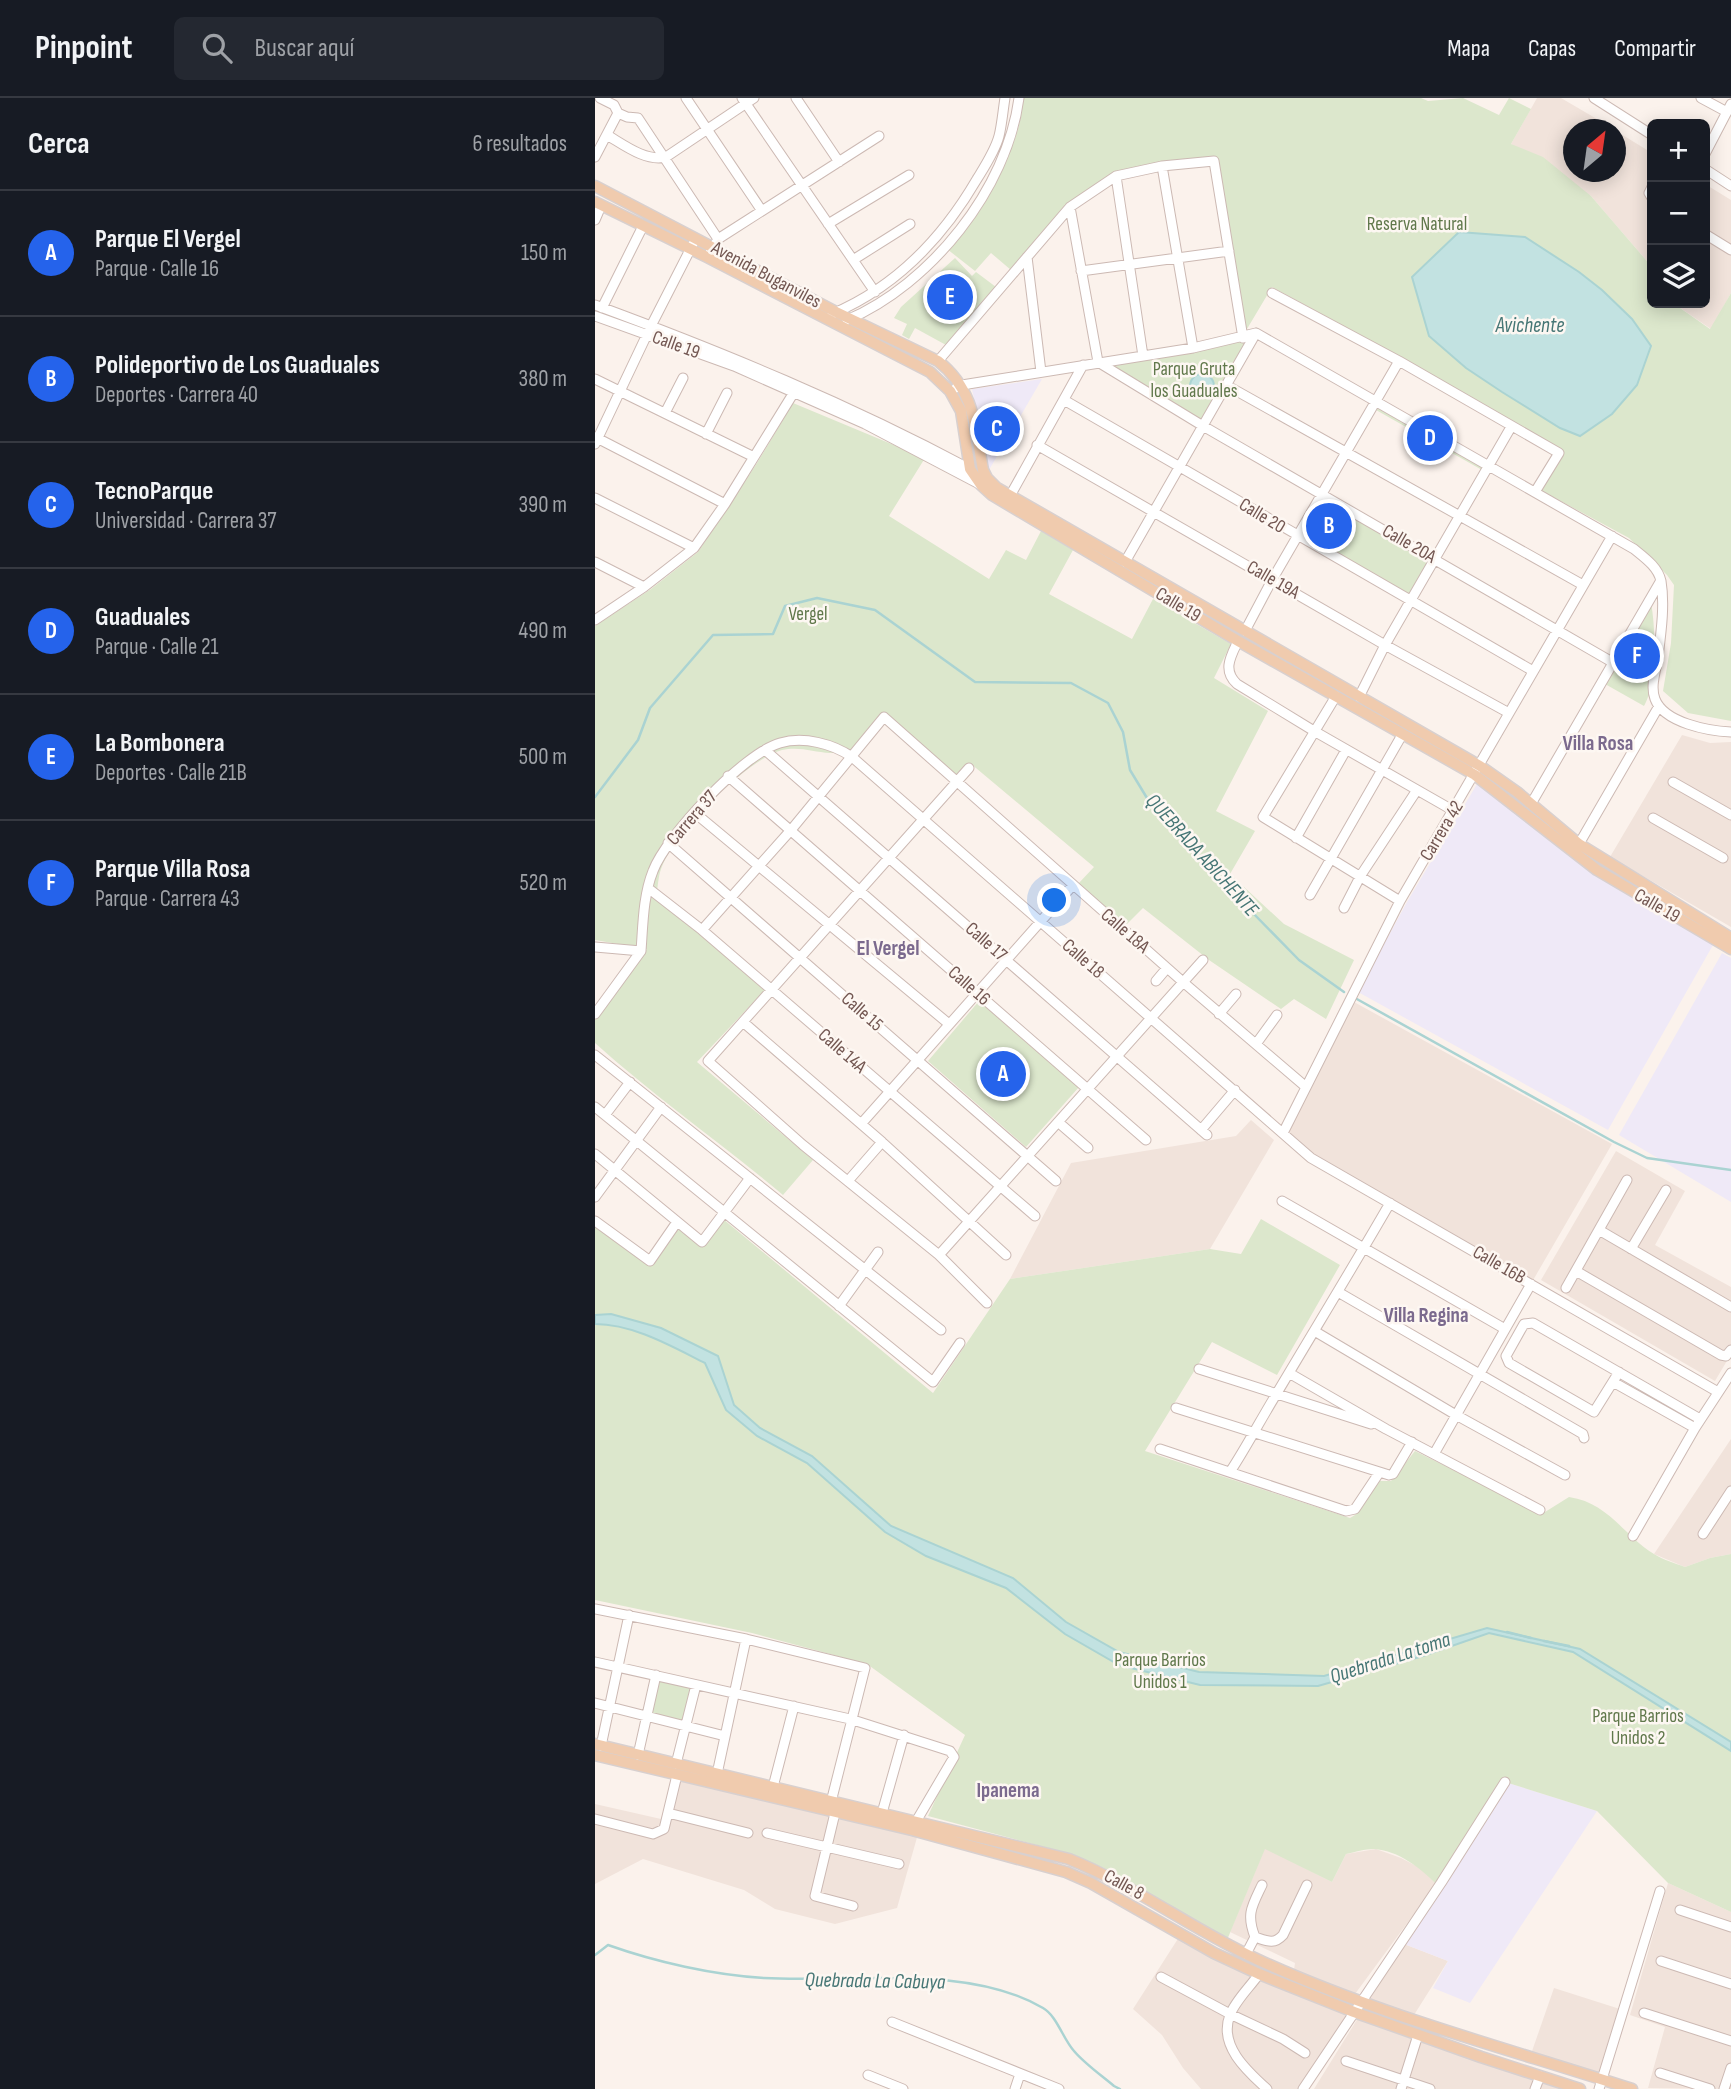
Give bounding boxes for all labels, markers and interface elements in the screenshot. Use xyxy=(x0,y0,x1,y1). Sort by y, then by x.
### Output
search box xyxy=(174,17,664,80)
text: Pinpoint xyxy=(35,28,132,68)
icon: search xyxy=(198,29,236,67)
text: Buscar aquí xyxy=(254,33,354,64)
text: Mapa xyxy=(1447,34,1490,63)
text: Capas xyxy=(1528,34,1576,63)
text: Compartir xyxy=(1614,34,1696,63)
north arrow xyxy=(1563,119,1626,182)
map controls xyxy=(1647,119,1710,308)
button: + xyxy=(1647,119,1710,182)
text: Cerca xyxy=(28,126,90,162)
text: 6 resultados xyxy=(472,130,567,158)
button: − xyxy=(1647,182,1710,245)
park label: Reserva Natural xyxy=(1367,213,1467,236)
text: Parque El Vergel xyxy=(95,224,241,255)
street label: Avenida Buganviles xyxy=(706,236,825,314)
text: A xyxy=(46,239,56,267)
text: 150 m xyxy=(521,239,567,267)
button: layers xyxy=(1647,245,1710,308)
text: Parque · Calle 16 xyxy=(95,255,219,283)
pin: E xyxy=(927,271,973,323)
water label: Avichente xyxy=(1495,313,1564,338)
street label: Calle 19 xyxy=(649,326,703,364)
text: Polideportivo de Los Guaduales xyxy=(95,350,380,381)
park label: Parque Gruta los Guaduales xyxy=(1150,358,1238,403)
text: B xyxy=(46,365,56,393)
text: 380 m xyxy=(519,365,567,393)
text: Deportes · Carrera 40 xyxy=(95,381,258,409)
pin: C xyxy=(974,403,1020,455)
pin: D xyxy=(1407,412,1453,464)
text: TecnoParque xyxy=(95,476,213,507)
text: C xyxy=(45,491,57,519)
text: 390 m xyxy=(518,491,567,519)
street label: Calle 20 xyxy=(1235,493,1289,539)
pin: B xyxy=(1306,500,1352,552)
text: Universidad · Carrera 37 xyxy=(95,507,276,535)
street label: Calle 20A xyxy=(1378,519,1441,569)
street label: Calle 19A xyxy=(1243,556,1304,605)
street label: Calle 19 xyxy=(1151,583,1205,627)
text: Guaduales xyxy=(95,602,190,633)
park label: Vergel xyxy=(788,603,828,626)
text: D xyxy=(45,617,57,645)
text: 490 m xyxy=(518,617,567,645)
pin: F xyxy=(1614,630,1660,682)
text: Parque · Calle 21 xyxy=(95,633,219,661)
text: La Bombonera xyxy=(95,728,225,759)
district label: Villa Rosa xyxy=(1563,731,1633,756)
text: E xyxy=(46,743,56,771)
text: 500 m xyxy=(519,743,567,771)
text: Deportes · Calle 21B xyxy=(95,759,247,787)
street label: Carrera 37 xyxy=(662,785,722,850)
water label: QUEBRADA ABICHENTE xyxy=(1140,789,1264,922)
street label: Carrera 42 xyxy=(1415,797,1469,865)
text: Parque Villa Rosa xyxy=(95,854,250,885)
text: F xyxy=(46,869,56,897)
text: 520 m xyxy=(520,869,567,897)
your location xyxy=(1037,883,1071,917)
street label: Calle 19 xyxy=(1630,884,1684,928)
text: Parque · Carrera 43 xyxy=(95,885,240,913)
street label: Calle 18A xyxy=(1096,904,1155,959)
street label: Calle 17 xyxy=(960,918,1012,967)
street label: Calle 18 xyxy=(1057,934,1109,984)
district label: El Vergel xyxy=(856,936,920,961)
street label: Calle 16 xyxy=(943,961,995,1011)
street label: Calle 15 xyxy=(836,988,888,1036)
street label: Calle 14A xyxy=(813,1024,872,1079)
pin: A xyxy=(980,1048,1026,1100)
street label: Calle 16B xyxy=(1468,1241,1530,1289)
district label: Villa Regina xyxy=(1383,1303,1469,1328)
water label: Quebrada La toma xyxy=(1327,1627,1454,1689)
park label: Parque Barrios Unidos 1 xyxy=(1114,1649,1206,1694)
park label: Parque Barrios Unidos 2 xyxy=(1592,1705,1684,1750)
district label: Ipanema xyxy=(976,1778,1040,1803)
street label: Calle 8 xyxy=(1100,1865,1148,1905)
water label: Quebrada La Cabuya xyxy=(804,1967,946,1995)

